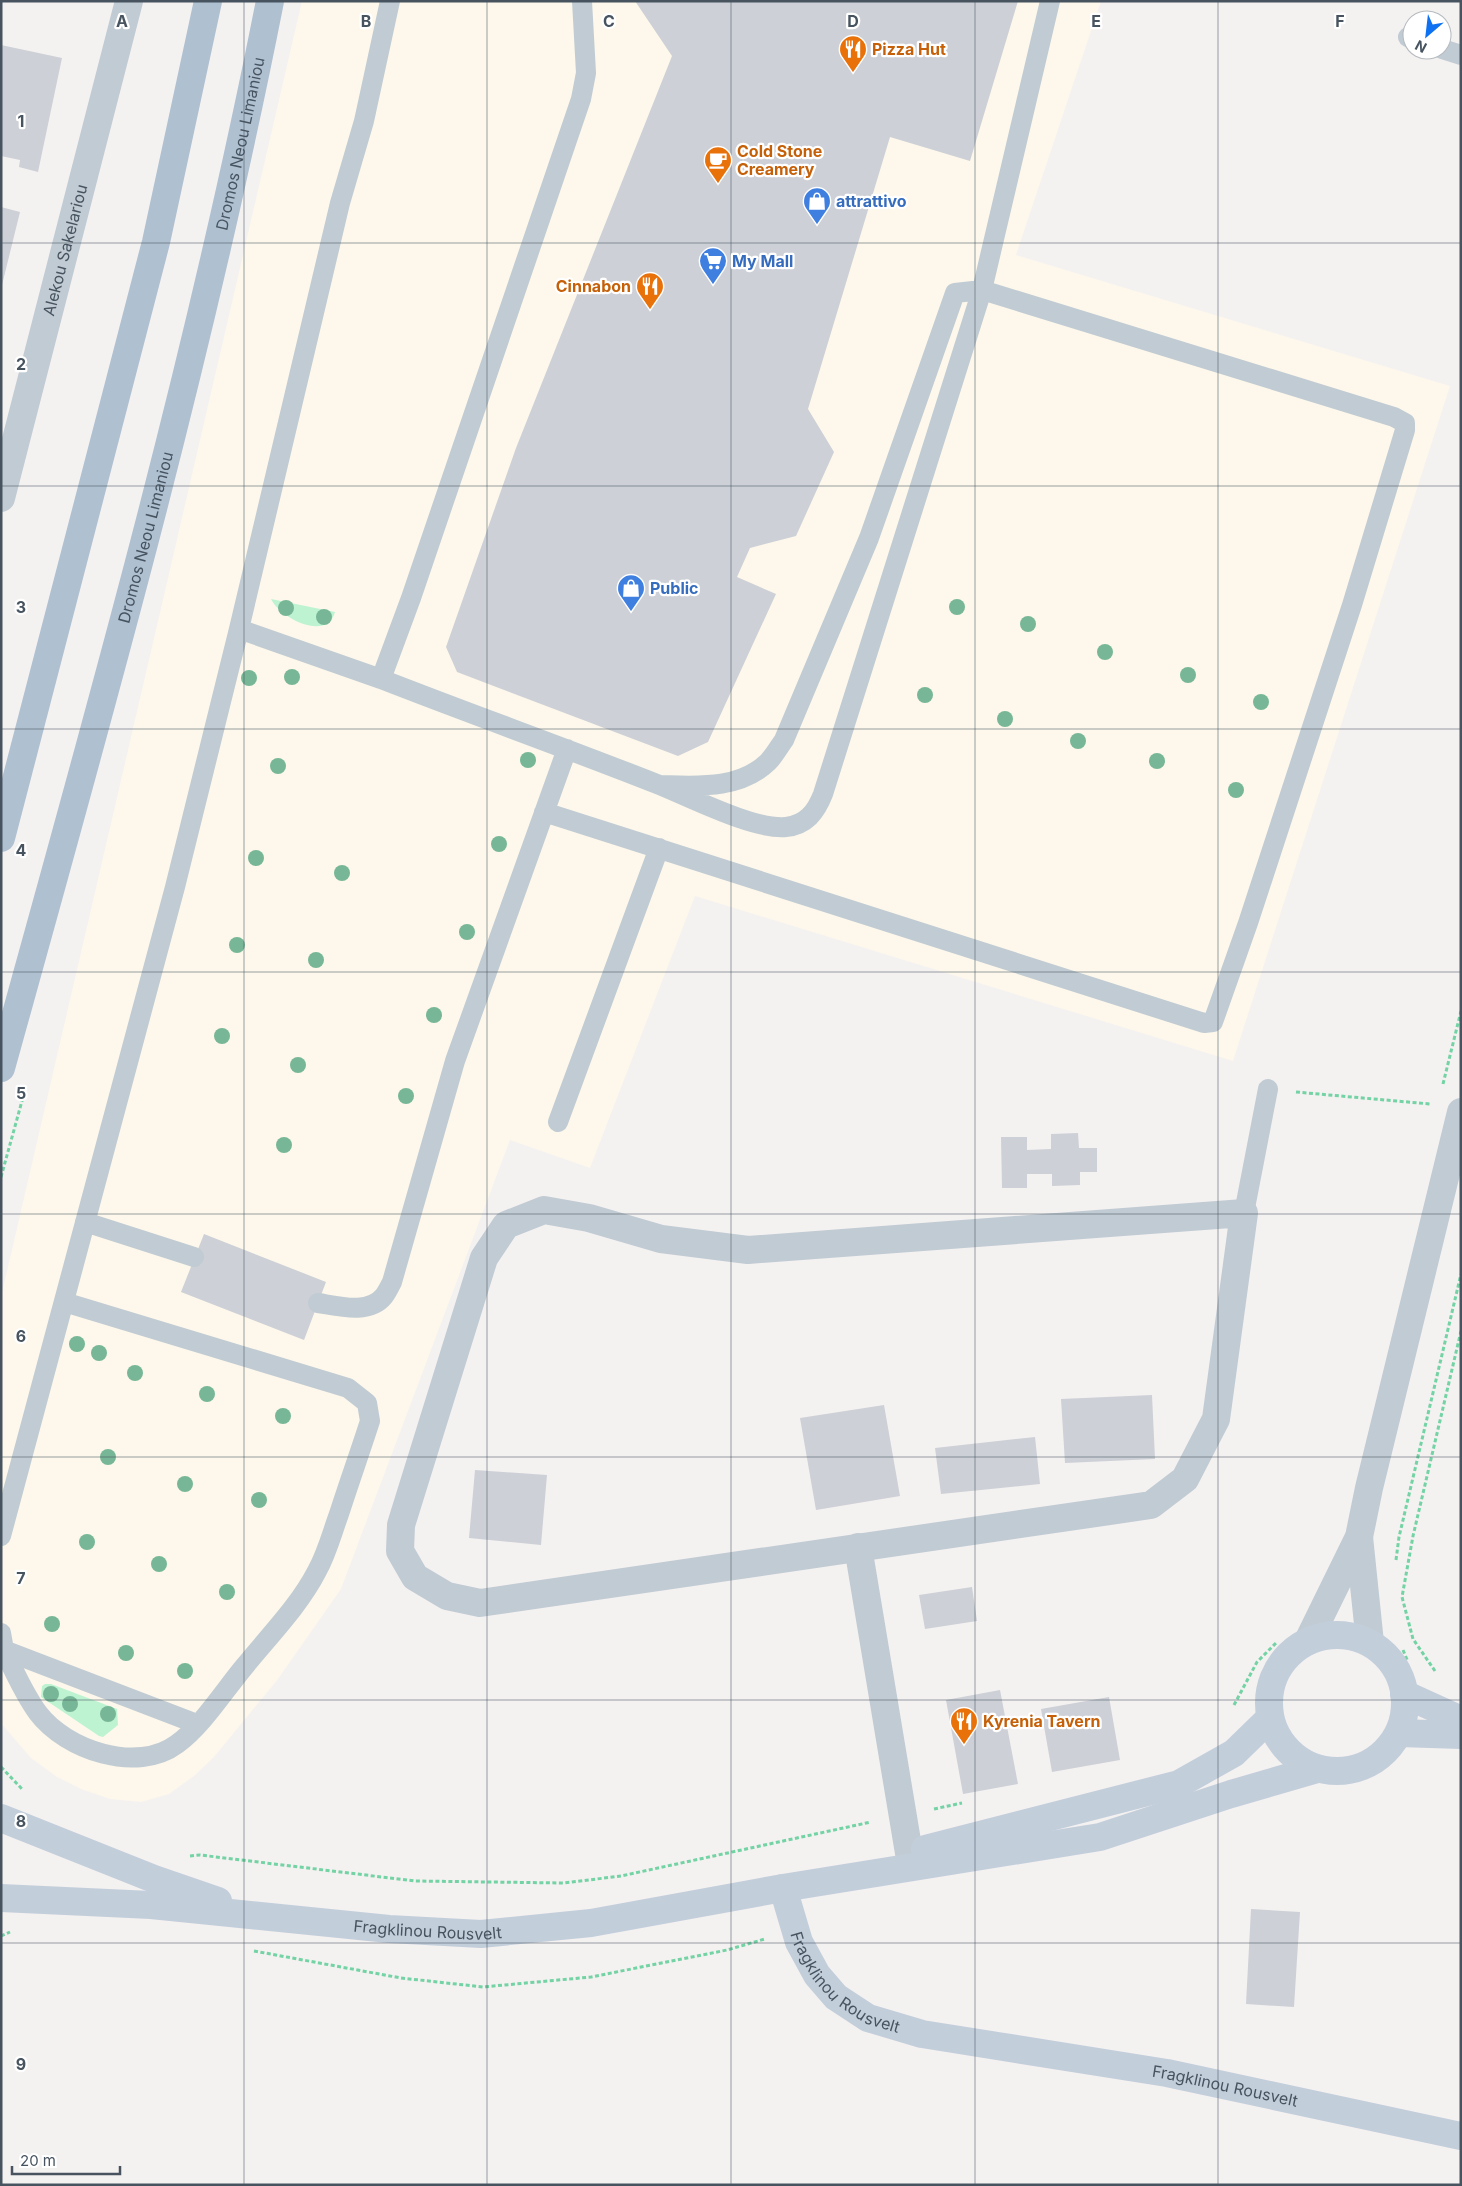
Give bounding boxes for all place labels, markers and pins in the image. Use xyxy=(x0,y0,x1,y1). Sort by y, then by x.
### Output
restaurant icon: Pizza Hut xyxy=(838,34,868,73)
place label: Pizza Hut xyxy=(872,39,946,59)
place label: Cold Stone Creamery xyxy=(737,141,822,179)
cafe icon: Cold Stone Creamery xyxy=(703,145,733,184)
shop icon: attrattivo xyxy=(802,186,832,225)
place label: attrattivo xyxy=(836,191,907,211)
supermarket icon: My Mall xyxy=(698,246,728,285)
place label: My Mall xyxy=(732,251,793,271)
restaurant icon: Cinnabon xyxy=(635,271,665,310)
place label: Cinnabon xyxy=(556,276,631,296)
shop icon: Public xyxy=(616,573,646,612)
place label: Public xyxy=(650,578,699,598)
restaurant icon: Kyrenia Tavern xyxy=(949,1706,979,1745)
place label: Kyrenia Tavern xyxy=(983,1711,1101,1731)

